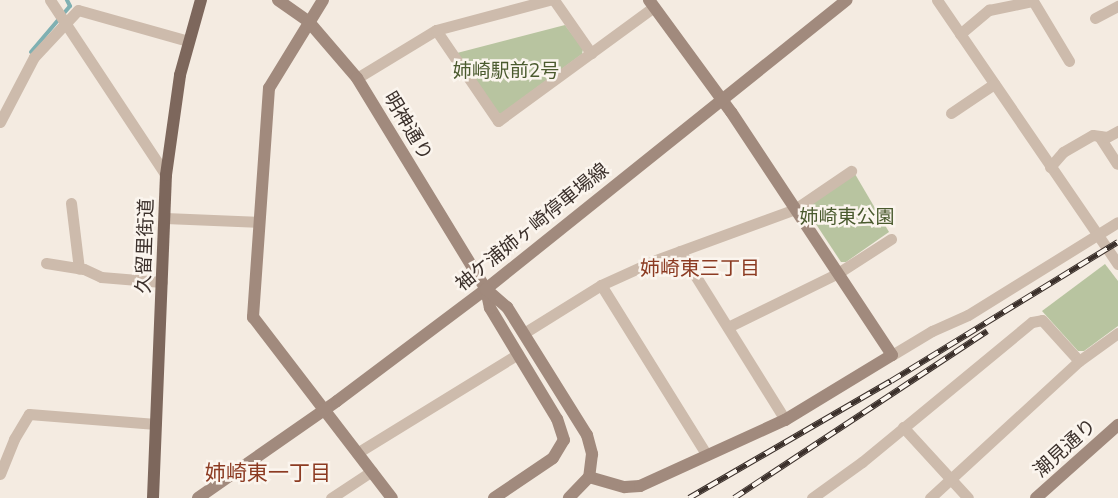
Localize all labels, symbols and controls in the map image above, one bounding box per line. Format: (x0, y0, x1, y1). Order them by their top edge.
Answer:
park label: 姉崎駅前2号 (453, 60, 559, 82)
street label: 明神通り (379, 88, 437, 164)
street label: 袖ケ浦姉ヶ崎停車場線 (451, 158, 613, 296)
street label: 久留里街道 (132, 198, 158, 294)
park label: 姉崎東公園 (800, 206, 894, 228)
district label: 姉崎東三丁目 (640, 255, 760, 279)
street label: 潮見通り (1029, 414, 1101, 482)
district label: 姉崎東一丁目 (205, 459, 331, 485)

